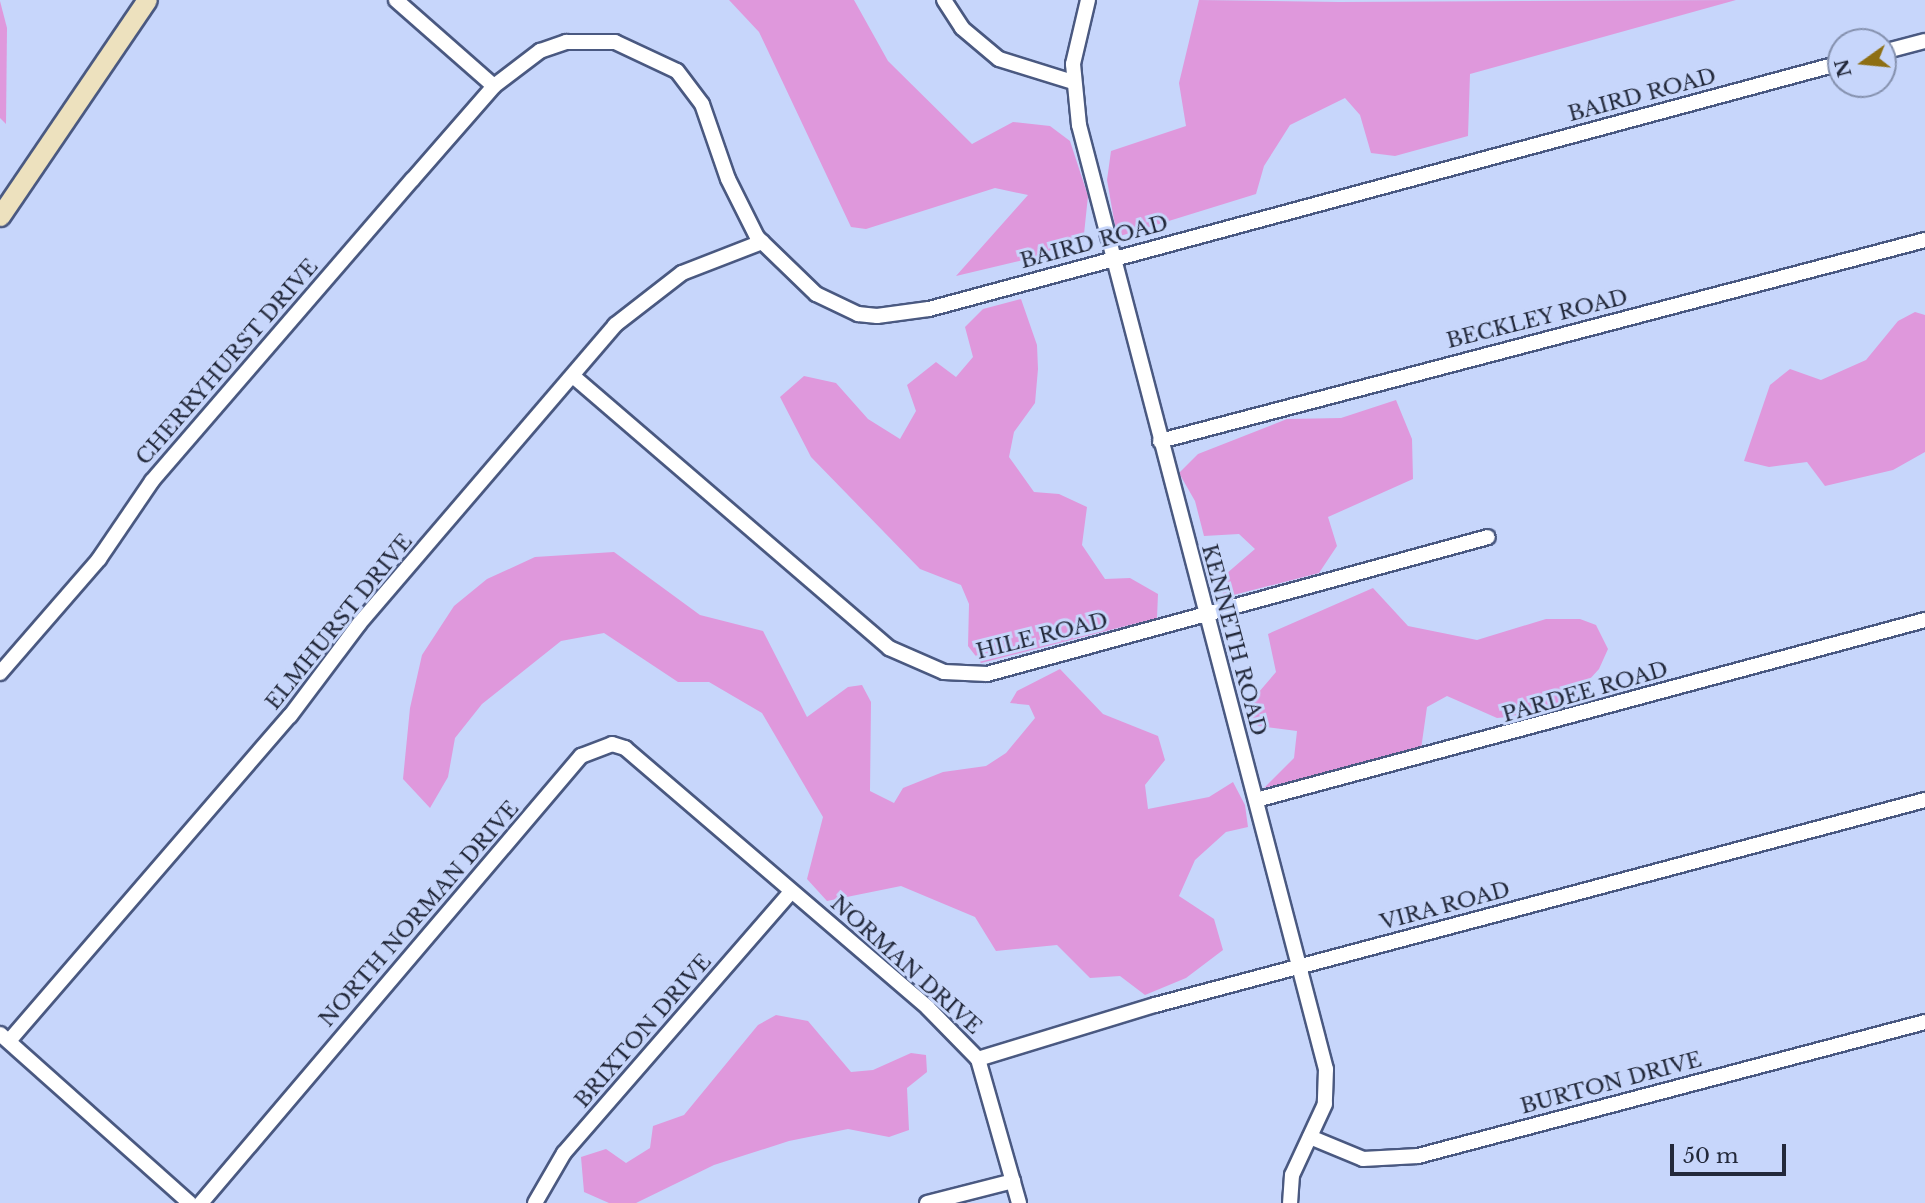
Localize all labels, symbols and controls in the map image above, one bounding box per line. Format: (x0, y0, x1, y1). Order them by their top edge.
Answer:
north arrow (1827, 28, 1897, 98)
text: N (1830, 56, 1857, 80)
street label: BAIRD ROAD (1565, 63, 1719, 127)
street label: BAIRD ROAD (1017, 210, 1171, 274)
street label: CHERRYHURST DRIVE (131, 254, 323, 470)
street label: BECKLEY ROAD (1443, 284, 1631, 354)
street label: ELMHURST DRIVE (260, 529, 418, 715)
street label: KENNETH ROAD (1196, 541, 1272, 739)
street label: HILE ROAD (974, 607, 1110, 665)
street label: PARDEE ROAD (1499, 656, 1671, 728)
street label: NORTH NORMAN DRIVE (314, 796, 524, 1032)
street label: VIRA ROAD (1377, 876, 1513, 936)
street label: NORMAN DRIVE (825, 891, 987, 1039)
street label: BRIXTON DRIVE (570, 949, 716, 1113)
street label: BURTON DRIVE (1518, 1047, 1704, 1119)
scale bar (1673, 1130, 1788, 1174)
text: 50 m (1683, 1143, 1738, 1169)

